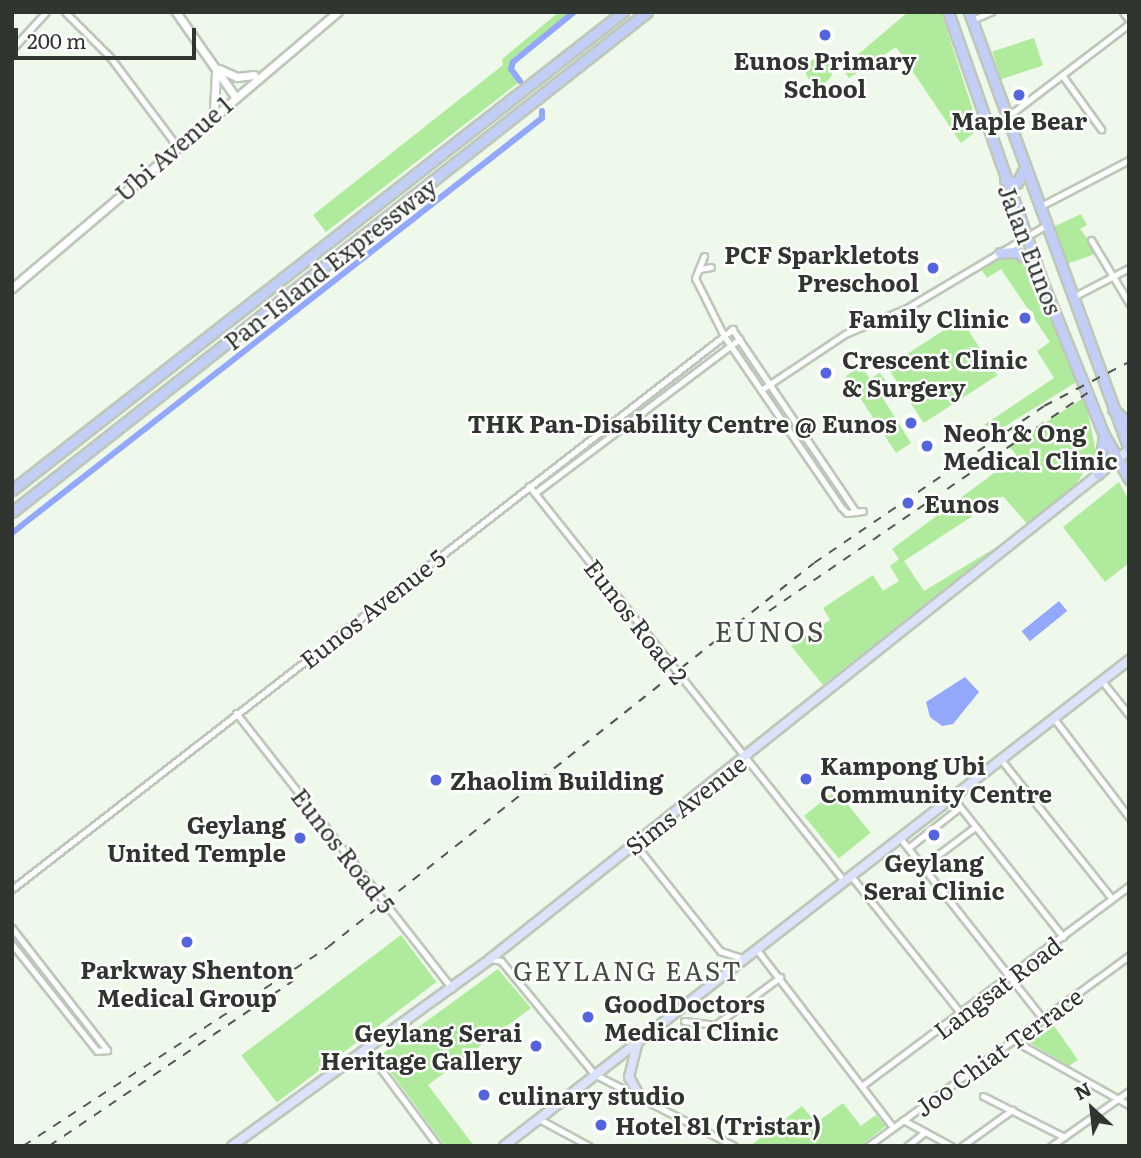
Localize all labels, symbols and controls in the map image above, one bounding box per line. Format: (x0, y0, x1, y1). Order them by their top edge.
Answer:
scale bar (18, 14, 200, 58)
text: 200 m (27, 24, 87, 55)
marker: Eunos Primary School (817, 27, 833, 43)
place label: Eunos Primary School (734, 46, 916, 102)
marker: Maple Bear (1011, 87, 1027, 103)
street label: Ubi Avenue 1 (109, 89, 237, 207)
place label: Maple Bear (951, 106, 1087, 134)
street label: Pan-Island Expressway (218, 171, 442, 355)
street label: Jalan Eunos (993, 180, 1069, 318)
place label: PCF Sparkletots Preschool (724, 240, 919, 296)
marker: PCF Sparkletots Preschool (925, 260, 941, 276)
place label: Family Clinic (848, 304, 1009, 332)
marker: Family Clinic (1015, 308, 1035, 328)
place label: Crescent Clinic & Surgery (842, 345, 1027, 401)
marker: Crescent Clinic & Surgery (816, 363, 836, 383)
place label: THK Pan-Disability Centre @ Eunos (467, 409, 897, 437)
marker: THK Pan-Disability Centre @ Eunos (903, 415, 919, 431)
place label: Neoh & Ong Medical Clinic (943, 418, 1118, 474)
marker: Neoh & Ong Medical Clinic (917, 436, 937, 456)
place label: Eunos (924, 489, 999, 517)
marker: Eunos (898, 493, 918, 513)
street label: Eunos Avenue 5 (294, 542, 450, 674)
street label: Eunos Road 2 (579, 553, 695, 689)
district label: EUNOS (715, 613, 825, 647)
street label: Sims Avenue (619, 748, 751, 860)
place label: Kampong Ubi Community Centre (820, 751, 1052, 807)
place label: Zhaolim Building (450, 766, 663, 794)
marker: Kampong Ubi Community Centre (798, 771, 814, 787)
marker: Zhaolim Building (428, 772, 444, 788)
street label: Eunos Road 5 (286, 782, 402, 918)
place label: Geylang United Temple (107, 810, 286, 866)
marker: Geylang Serai Clinic (924, 825, 944, 845)
marker: Geylang United Temple (292, 830, 308, 846)
place label: Geylang Serai Clinic (863, 848, 1005, 904)
street label: Langsat Road (927, 930, 1067, 1044)
marker: Parkway Shenton Medical Group (177, 932, 197, 952)
district label: GEYLANG EAST (515, 954, 741, 986)
place label: Parkway Shenton Medical Group (80, 955, 294, 1011)
street label: Joo Chiat Terrace (908, 980, 1088, 1122)
place label: GoodDoctors Medical Clinic (604, 989, 779, 1045)
marker: GoodDoctors Medical Clinic (578, 1007, 598, 1027)
place label: Geylang Serai Heritage Gallery (320, 1018, 522, 1074)
marker: Geylang Serai Heritage Gallery (528, 1038, 544, 1054)
north arrow (1057, 1074, 1127, 1144)
text: N (1069, 1074, 1096, 1106)
place label: culinary studio (498, 1081, 685, 1109)
marker: culinary studio (476, 1087, 492, 1103)
place label: Hotel 81 (Tristar) (615, 1111, 821, 1139)
marker: Hotel 81 (Tristar) (593, 1117, 609, 1133)

